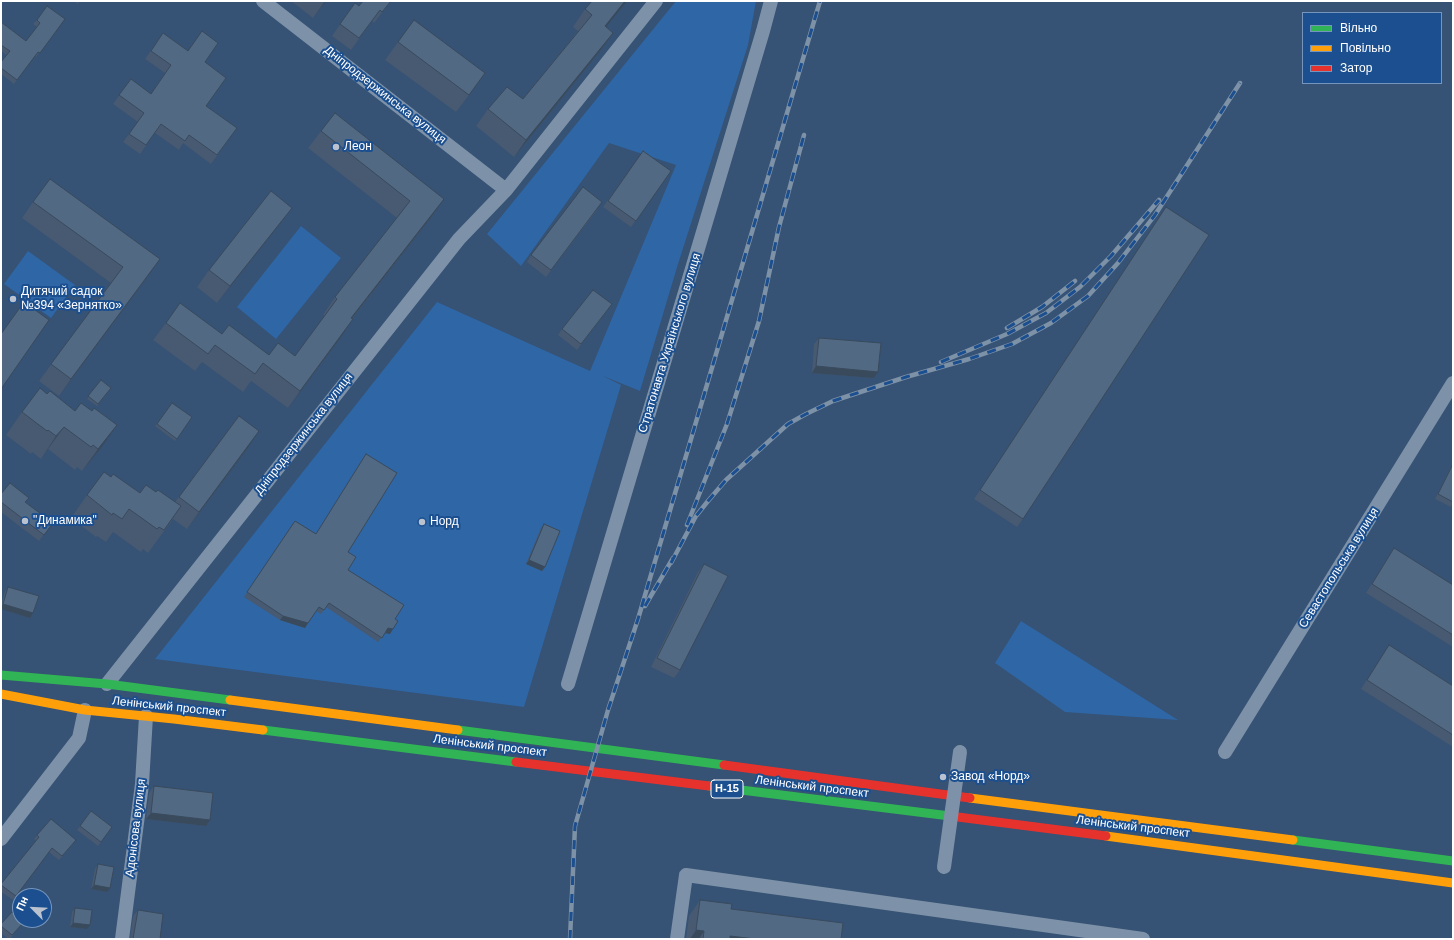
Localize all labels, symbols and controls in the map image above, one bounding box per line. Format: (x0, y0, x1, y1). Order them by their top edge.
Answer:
legend (1302, 12, 1442, 84)
text: Вільно (1340, 21, 1377, 35)
text: Повільно (1340, 41, 1391, 55)
street label: Дніпродзержинська вулиця (321, 43, 449, 147)
text: Затор (1340, 61, 1372, 75)
place label: Леон (344, 140, 372, 154)
marker: Леон (331, 142, 341, 152)
street label: Стратонавта Українського вулиця (636, 251, 704, 435)
place label: Дитячий садок №394 «Зернятко» (21, 285, 122, 313)
marker: Дитячий садок №394 «Зернятко» (8, 294, 18, 304)
street label: Дніпродзержинська вулиця (252, 370, 356, 498)
street label: Севастопольська вулиця (1296, 505, 1382, 631)
place label: "Динамика" (33, 514, 97, 528)
place label: Норд (430, 515, 459, 529)
marker: "Динамика" (20, 516, 30, 526)
marker: Норд (417, 517, 427, 527)
street label: Ленінський проспект (111, 694, 227, 720)
street label: Ленінський проспект (432, 732, 548, 760)
place label: Завод «Норд» (951, 770, 1030, 784)
marker: Завод «Норд» (938, 772, 948, 782)
street label: Ленінський проспект (754, 773, 870, 801)
street label: Адонісова вулиця (123, 778, 149, 878)
road number: Н-15 (711, 780, 743, 798)
street label: Ленінський проспект (1075, 813, 1191, 841)
north arrow (12, 888, 52, 928)
text: Пн (14, 894, 30, 913)

